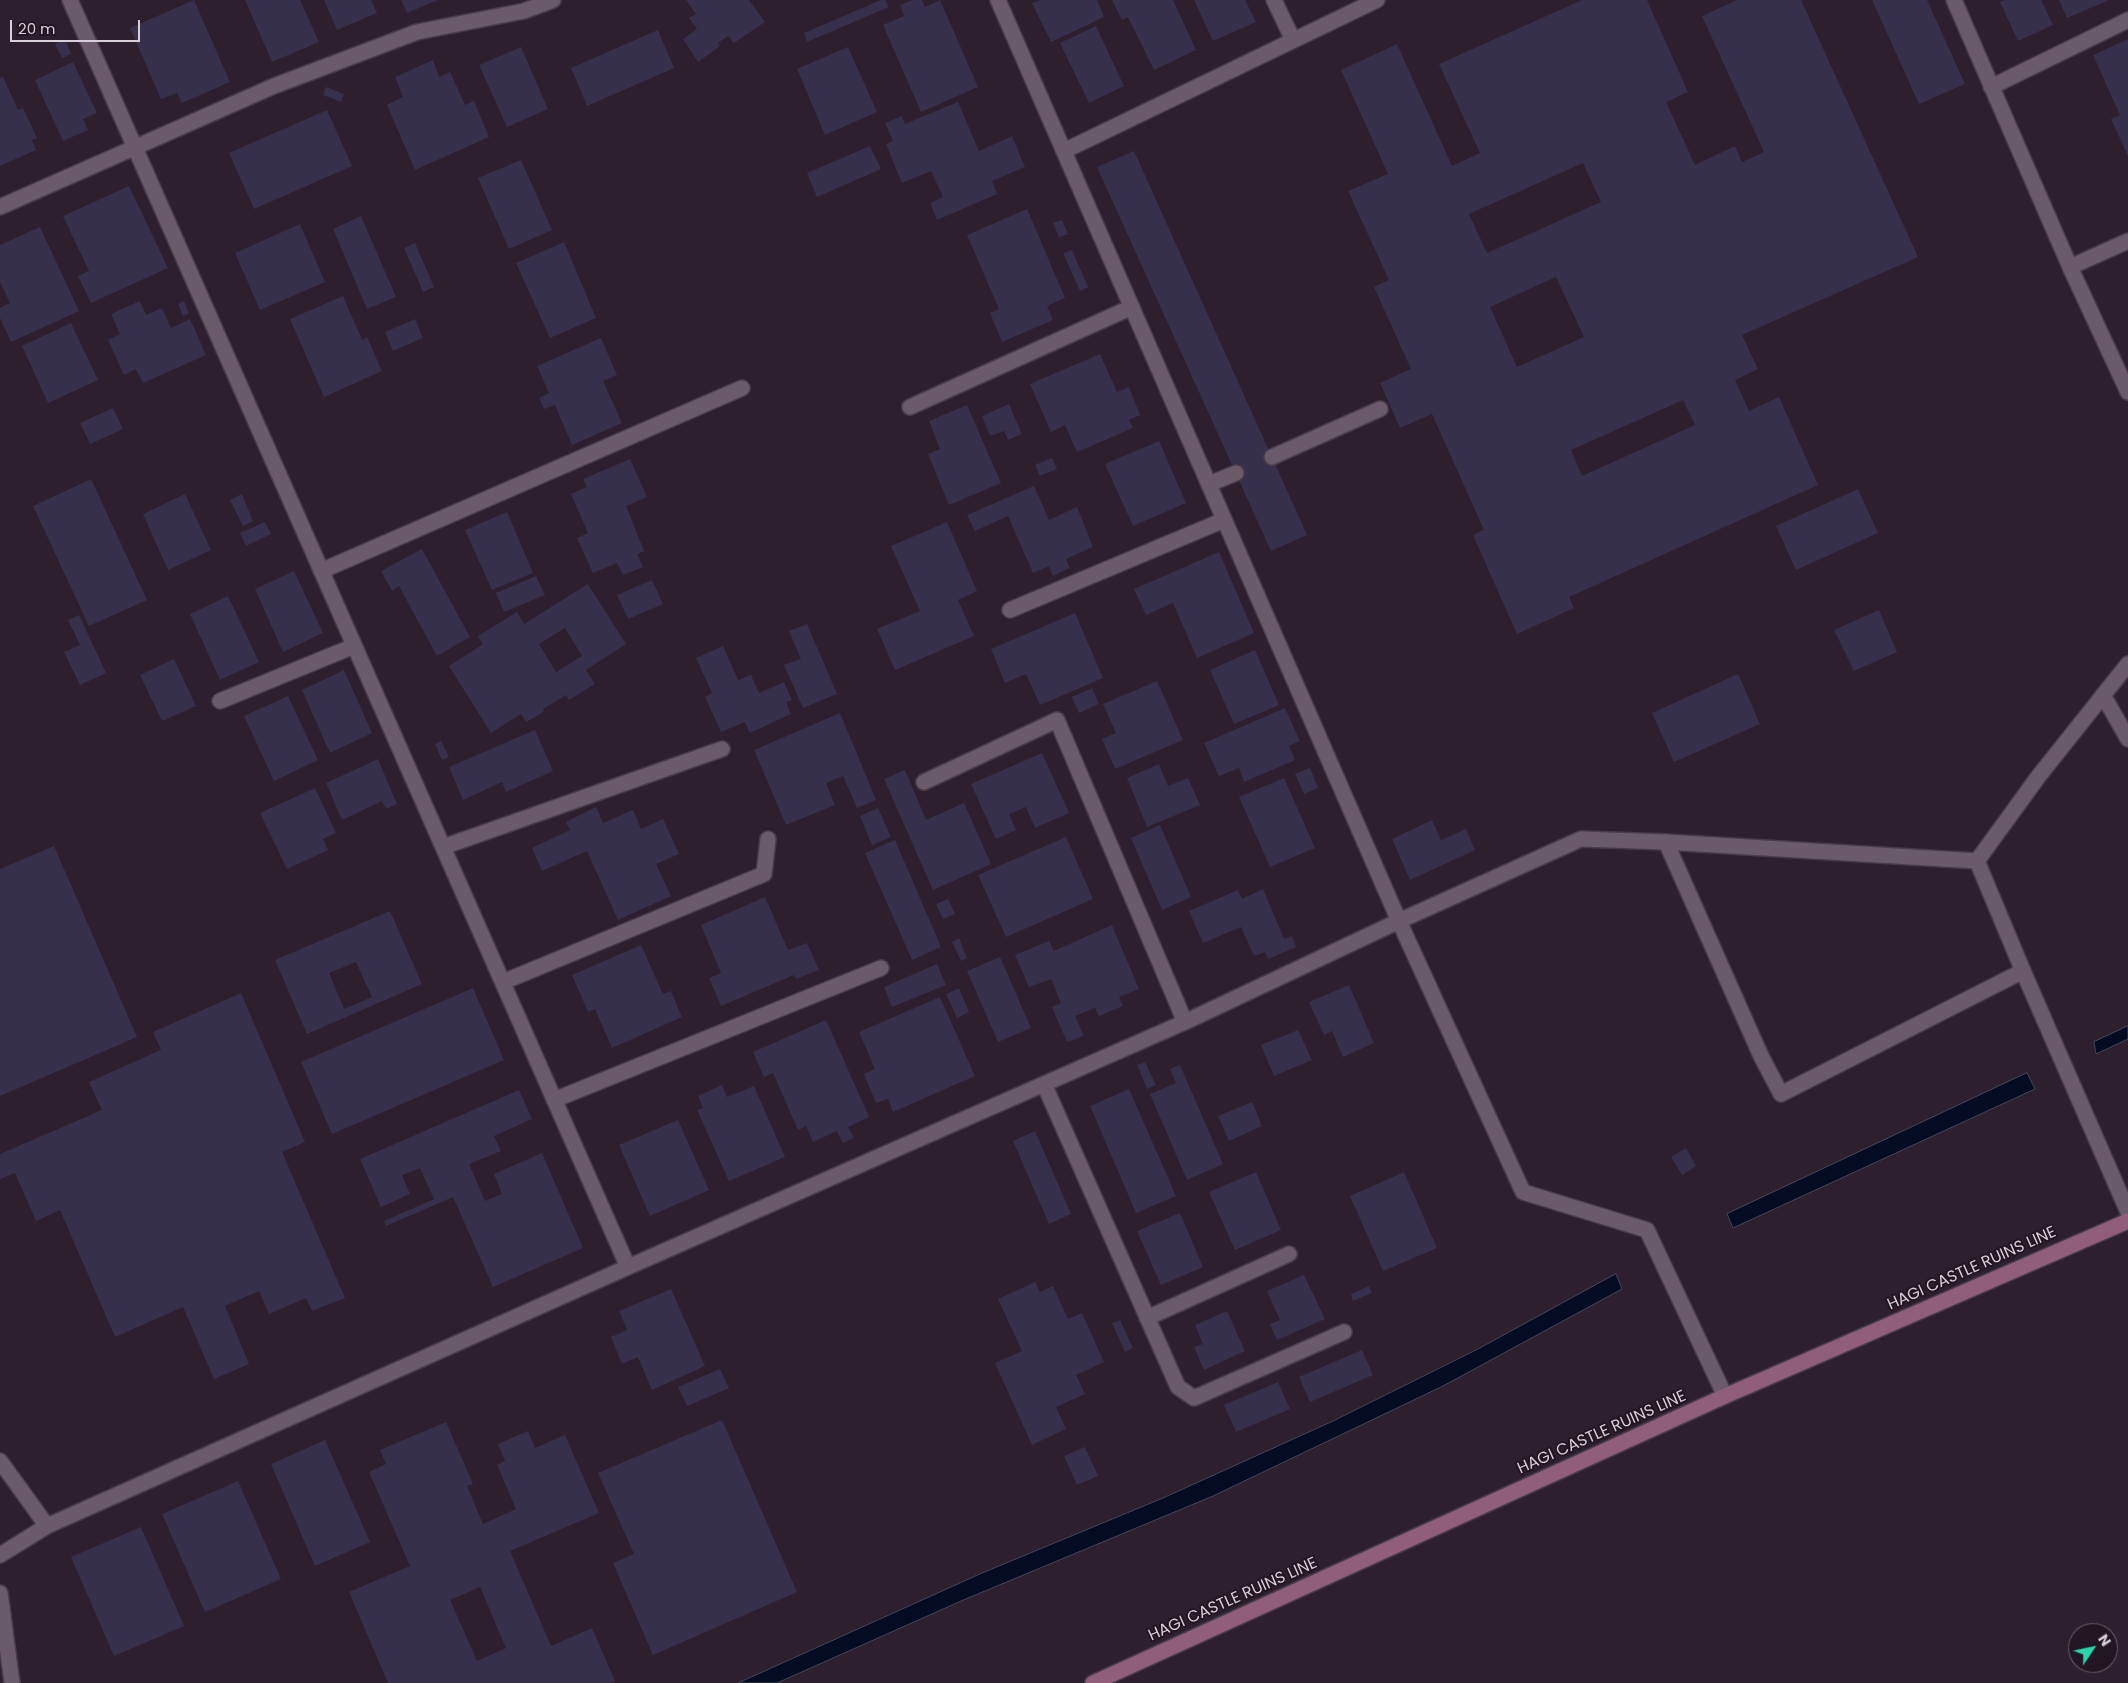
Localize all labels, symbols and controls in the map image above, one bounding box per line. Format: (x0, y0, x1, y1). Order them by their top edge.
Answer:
scale bar (12, 10, 142, 42)
text: 20 m (18, 18, 56, 39)
street label: HAGI CASTLE RUINS LINE (1885, 1223, 2059, 1315)
street label: HAGI CASTLE RUINS LINE (1515, 1387, 1689, 1479)
street label: HAGI CASTLE RUINS LINE (1146, 1554, 1320, 1646)
north arrow (2068, 1623, 2118, 1673)
text: N (2093, 1630, 2116, 1650)

